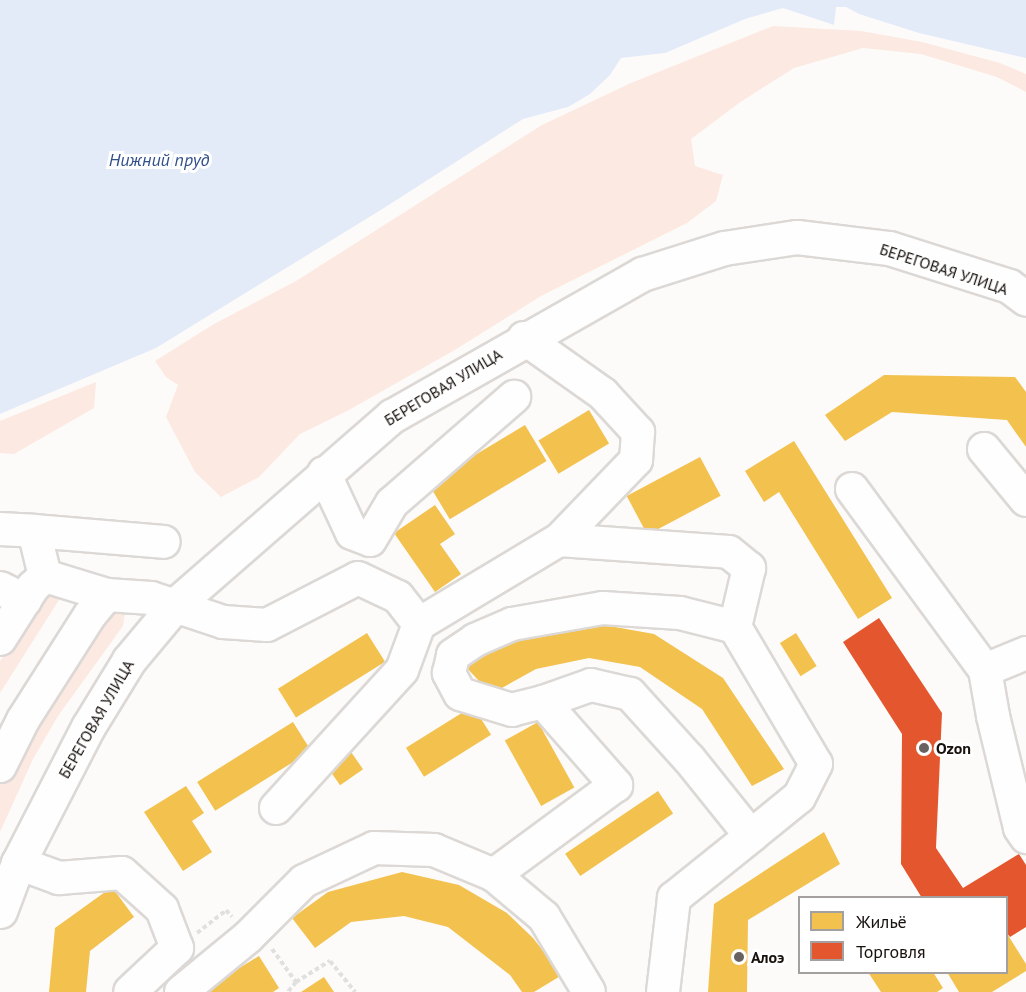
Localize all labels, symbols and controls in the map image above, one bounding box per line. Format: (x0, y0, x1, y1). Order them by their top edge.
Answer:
water label: Нижний пруд (109, 149, 209, 171)
street label: БЕРЕГОВАЯ УЛИЦА (877, 239, 1011, 299)
street label: БЕРЕГОВАЯ УЛИЦА (381, 344, 505, 430)
street label: БЕРЕГОВАЯ УЛИЦА (54, 656, 138, 782)
place label: Ozon (936, 738, 971, 758)
marker: Ozon (917, 741, 931, 755)
legend (798, 896, 1008, 974)
text: Жильё (856, 910, 907, 933)
text: Торговля (856, 940, 926, 963)
place label: Алоэ (751, 947, 784, 967)
marker: Алоэ (732, 950, 746, 964)

